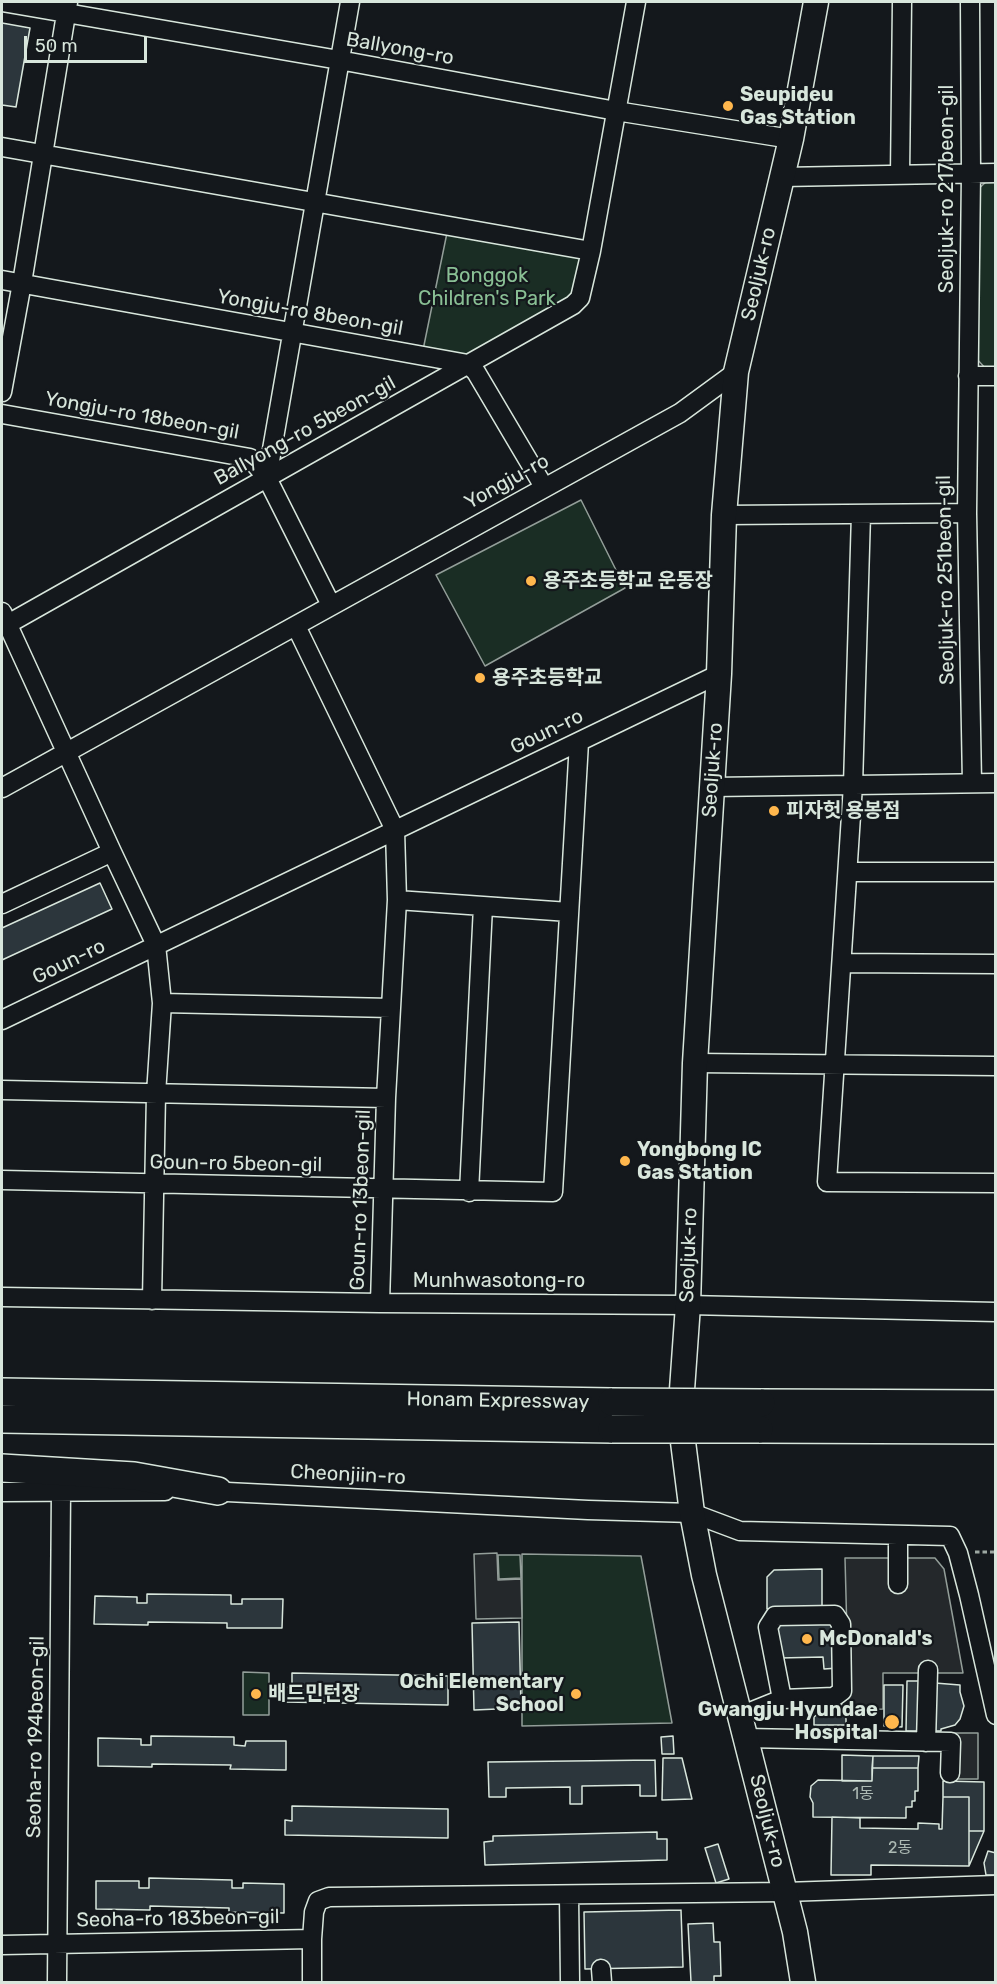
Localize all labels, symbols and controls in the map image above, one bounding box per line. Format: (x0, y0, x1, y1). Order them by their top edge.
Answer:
scale bar (27, 24, 150, 62)
street label: Ballyong-ro (344, 28, 456, 70)
text: 50 m (35, 35, 78, 57)
place label: Seupideu Gas Station (740, 83, 856, 130)
street label: Seoljuk-ro 217beon-gil (935, 85, 959, 293)
marker: Seupideu Gas Station (721, 99, 735, 113)
street label: Seoljuk-ro (737, 225, 781, 323)
park label: Bonggok Children's Park (418, 264, 556, 311)
street label: Yongju-ro 8beon-gil (215, 285, 405, 341)
street label: Ballyong-ro 5beon-gil (210, 371, 400, 491)
street label: Yongju-ro 18beon-gil (43, 387, 241, 445)
street label: Yongju-ro (461, 449, 553, 515)
street label: Seoljuk-ro 251beon-gil (932, 475, 960, 685)
place label: 용주초등학교 운동장 (543, 569, 713, 593)
marker: 용주초등학교 운동장 (524, 574, 538, 588)
place label: 용주초등학교 (492, 666, 602, 690)
marker: 용주초등학교 (473, 671, 487, 685)
street label: Goun-ro (507, 704, 587, 760)
street label: Seoljuk-ro (698, 722, 728, 818)
place label: 피자헛 용봉점 (786, 799, 901, 823)
marker: 피자헛 용봉점 (767, 804, 781, 818)
street label: Goun-ro (29, 934, 109, 990)
street label: Goun-ro 13beon-gil (346, 1109, 376, 1291)
place label: Yongbong IC Gas Station (637, 1138, 762, 1185)
street label: Goun-ro 5beon-gil (149, 1150, 323, 1178)
marker: Yongbong IC Gas Station (618, 1154, 632, 1168)
street label: Seoljuk-ro (675, 1207, 703, 1303)
street label: Munhwasotong-ro (413, 1269, 585, 1293)
street label: Honam Expressway (406, 1387, 590, 1415)
street label: Cheonjiin-ro (290, 1460, 406, 1490)
place label: McDonald's (819, 1627, 932, 1651)
marker: McDonald's (800, 1632, 814, 1646)
street label: Seoha-ro 194beon-gil (22, 1636, 50, 1838)
place label: Ochi Elementary School (399, 1670, 564, 1717)
place label: 배드민턴장 (268, 1682, 360, 1706)
marker: 배드민턴장 (249, 1687, 263, 1701)
marker: Ochi Elementary School (569, 1687, 583, 1701)
place label: Gwangju Hyundae Hospital (698, 1698, 878, 1745)
marker: Gwangju Hyundae Hospital (883, 1713, 901, 1731)
street label: Seoljuk-ro (744, 1772, 790, 1870)
house number: 1동 (852, 1784, 874, 1804)
house number: 2동 (888, 1838, 912, 1858)
street label: Seoha-ro 183beon-gil (76, 1905, 280, 1933)

